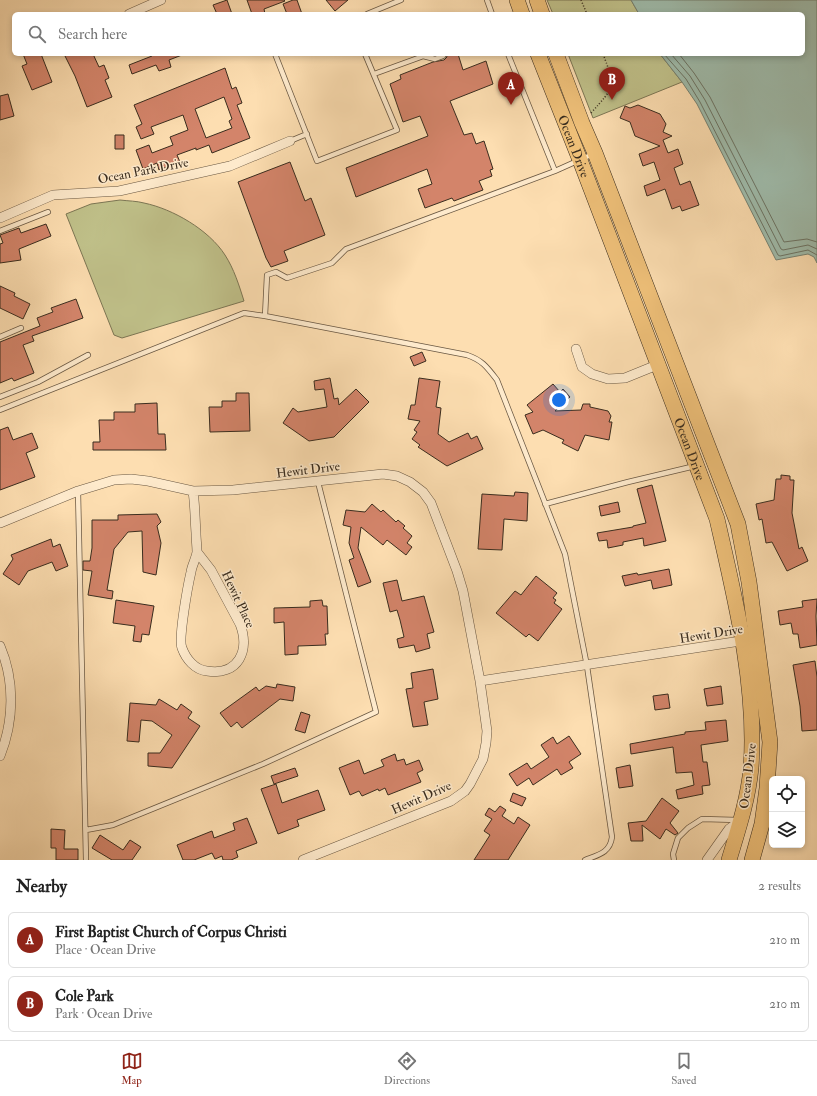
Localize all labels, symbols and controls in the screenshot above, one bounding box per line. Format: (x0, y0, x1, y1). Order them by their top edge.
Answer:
search box (12, 12, 805, 56)
icon: search (26, 23, 48, 45)
text: Search here (58, 25, 127, 44)
pin: B (599, 67, 625, 100)
pin: A (498, 72, 524, 105)
street label: Ocean Drive (554, 113, 593, 180)
street label: Ocean Park Drive (96, 154, 191, 188)
your location (549, 390, 569, 410)
street label: Ocean Drive (670, 415, 709, 483)
street label: Hewit Drive (275, 458, 341, 482)
street label: Hewit Place (218, 568, 259, 631)
street label: Hewit Drive (678, 621, 745, 647)
street label: Ocean Drive (736, 742, 760, 810)
map controls (769, 776, 805, 848)
button: locate (769, 776, 805, 812)
street label: Hewit Drive (389, 777, 454, 818)
button: layers (769, 812, 805, 848)
text: Nearby (16, 876, 67, 897)
text: 2 results (758, 878, 801, 894)
text: First Baptist Church of Corpus Christi (55, 923, 287, 942)
text: A (26, 932, 34, 948)
text: 210 m (769, 932, 800, 948)
text: Place · Ocean Drive (55, 942, 156, 958)
text: Cole Park (55, 987, 114, 1006)
text: B (26, 996, 34, 1012)
text: 210 m (769, 996, 800, 1012)
text: Park · Ocean Drive (55, 1006, 153, 1022)
tab: Map (121, 1050, 143, 1087)
tab: Directions (384, 1050, 430, 1087)
tab: Saved (671, 1050, 696, 1087)

